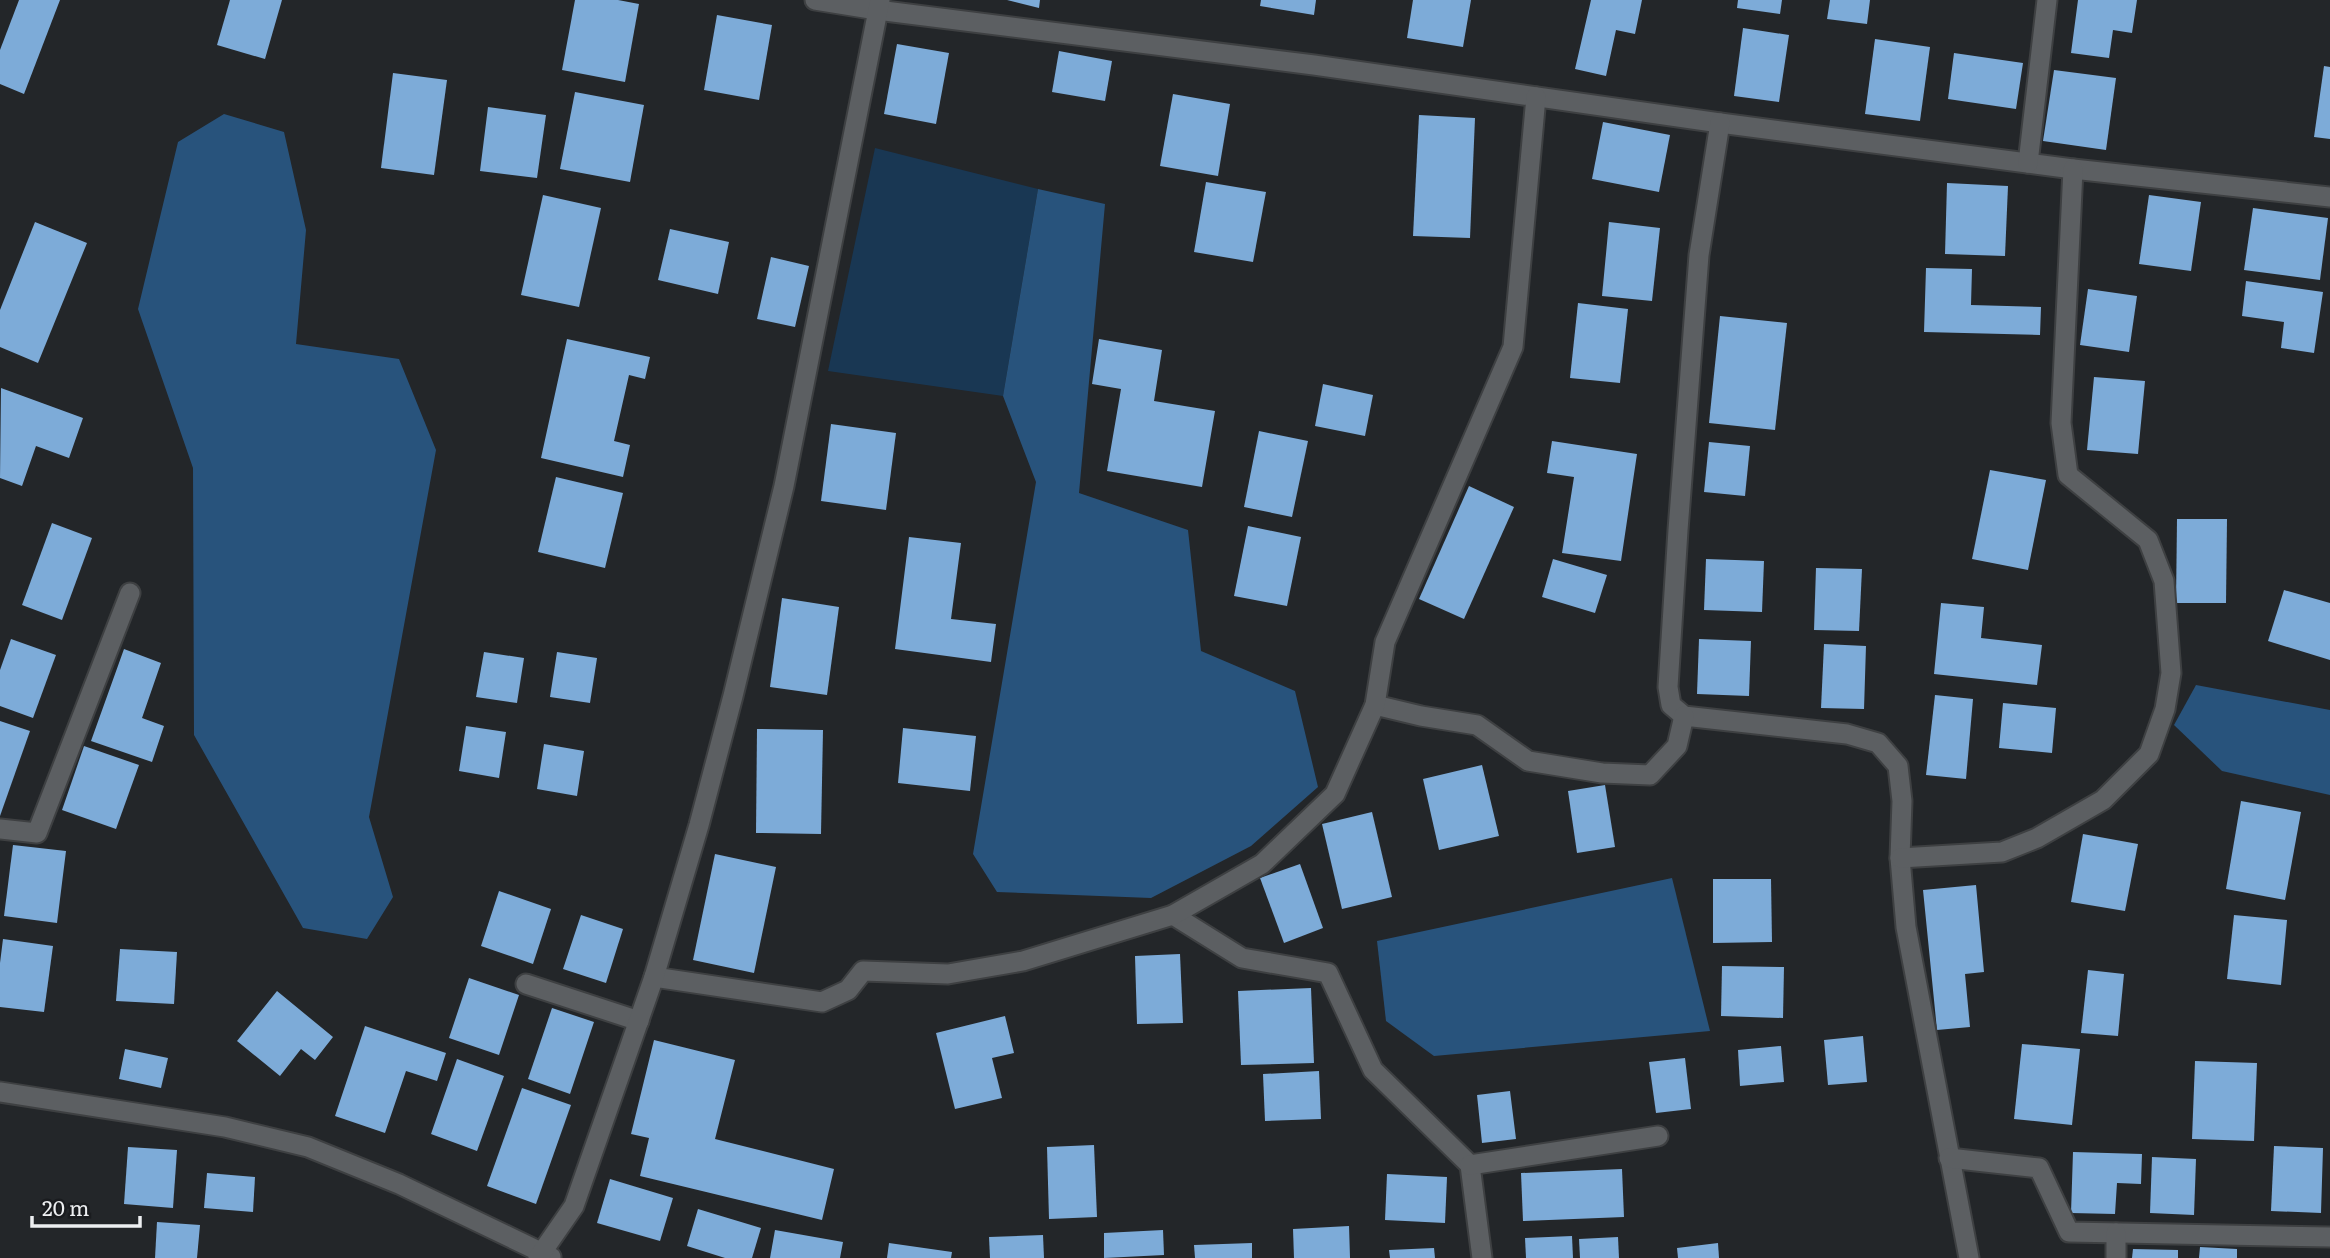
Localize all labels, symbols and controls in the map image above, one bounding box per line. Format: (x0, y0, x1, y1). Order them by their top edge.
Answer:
scale bar (32, 1184, 140, 1228)
text: 20 m (42, 1191, 89, 1222)

